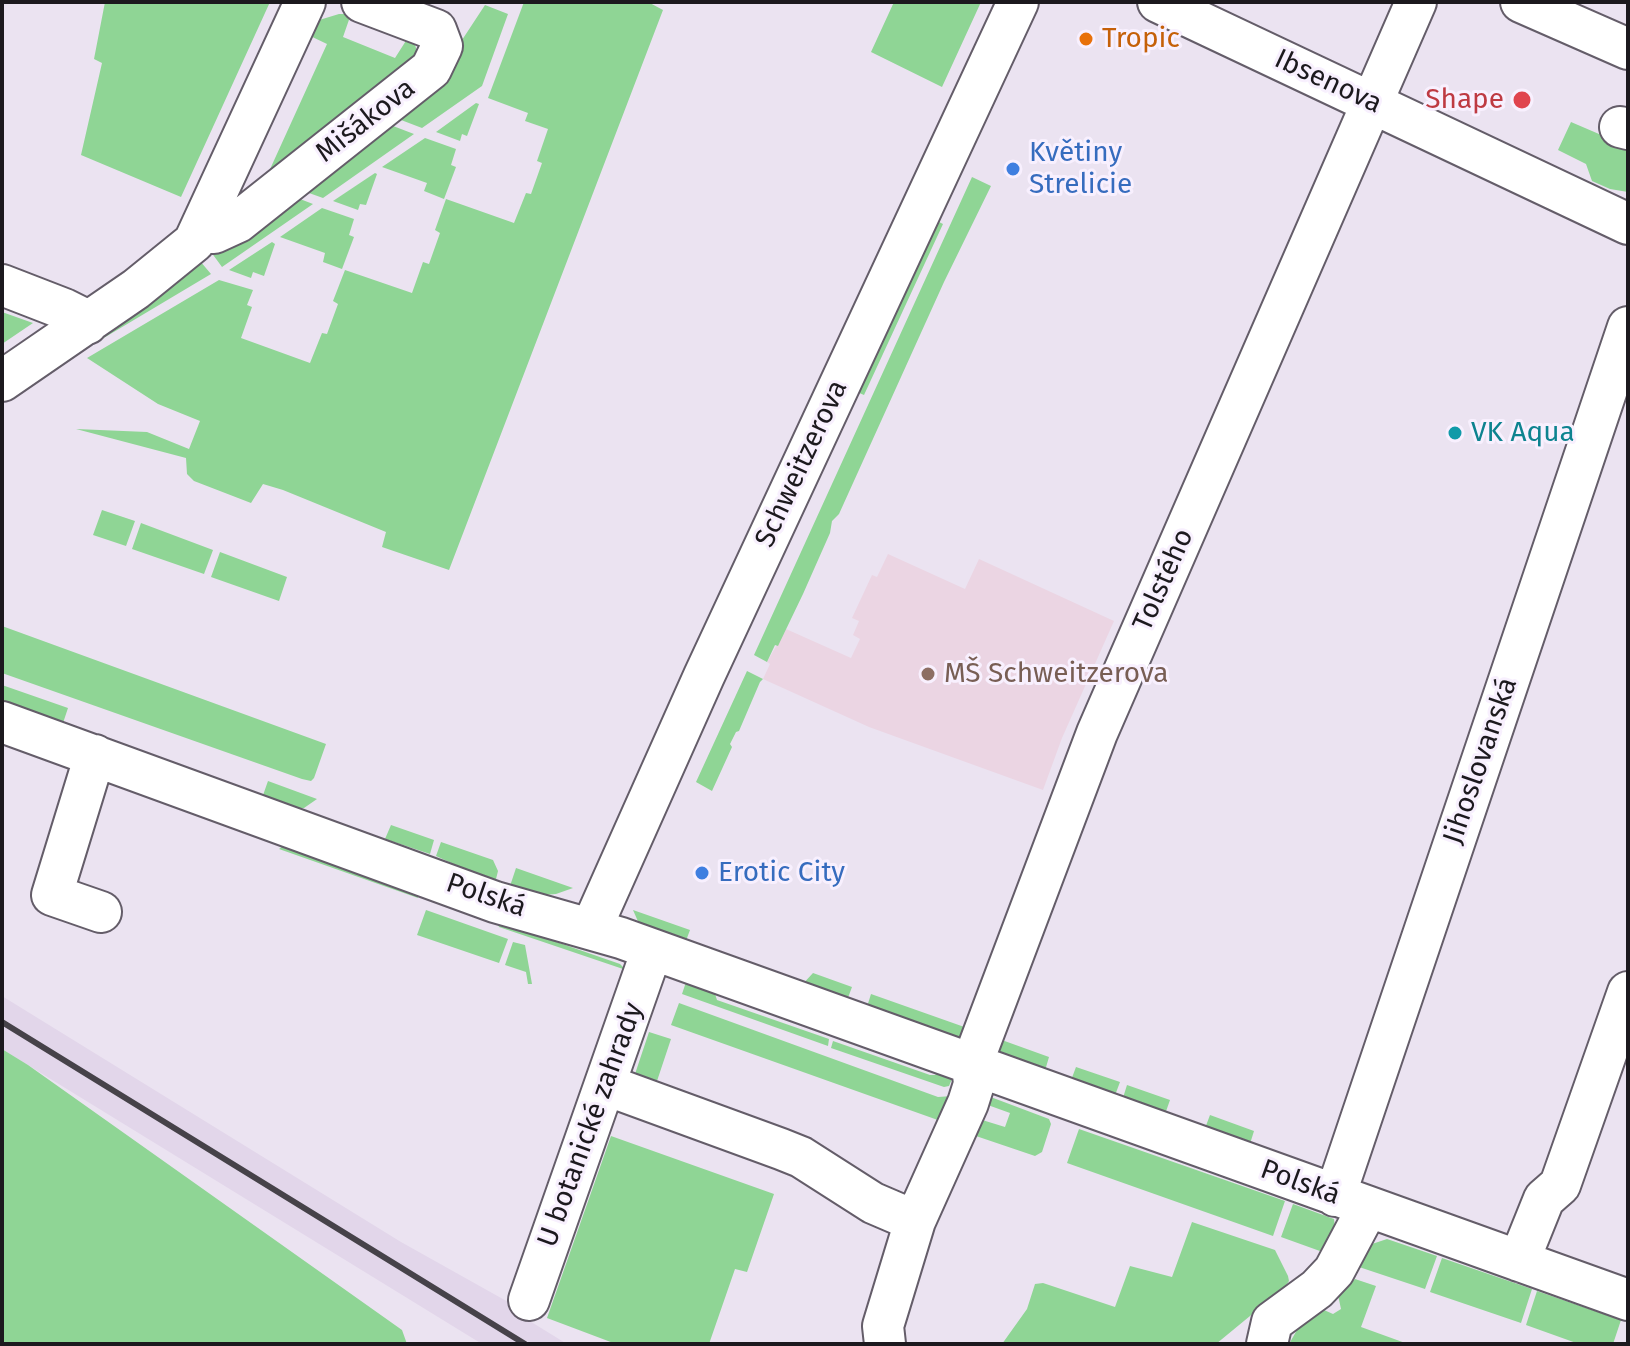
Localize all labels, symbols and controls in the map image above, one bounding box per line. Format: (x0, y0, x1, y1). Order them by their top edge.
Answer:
place label: Tropic (1102, 22, 1180, 56)
marker: Tropic (1077, 30, 1095, 48)
street label: Ibsenova (1269, 43, 1387, 121)
street label: Mišákova (310, 72, 422, 170)
place label: Shape (1425, 83, 1504, 117)
marker: Shape (1511, 89, 1533, 111)
place label: Květiny Strelicie (1029, 136, 1132, 202)
marker: Květiny Strelicie (1004, 160, 1022, 178)
street label: Schweitzerova (749, 375, 855, 553)
place label: VK Aqua (1471, 416, 1575, 450)
marker: VK Aqua (1446, 424, 1464, 442)
street label: Tolstého (1127, 524, 1201, 636)
place label: MŠ Schweitzerova (944, 657, 1169, 691)
marker: MŠ Schweitzerova (919, 665, 937, 683)
street label: Jihoslovanská (1437, 673, 1525, 849)
place label: Erotic City (718, 856, 845, 890)
marker: Erotic City (693, 864, 711, 882)
street label: Polská (442, 867, 530, 925)
street label: U botanické zahrady (531, 998, 651, 1252)
street label: Polská (1256, 1153, 1344, 1213)

